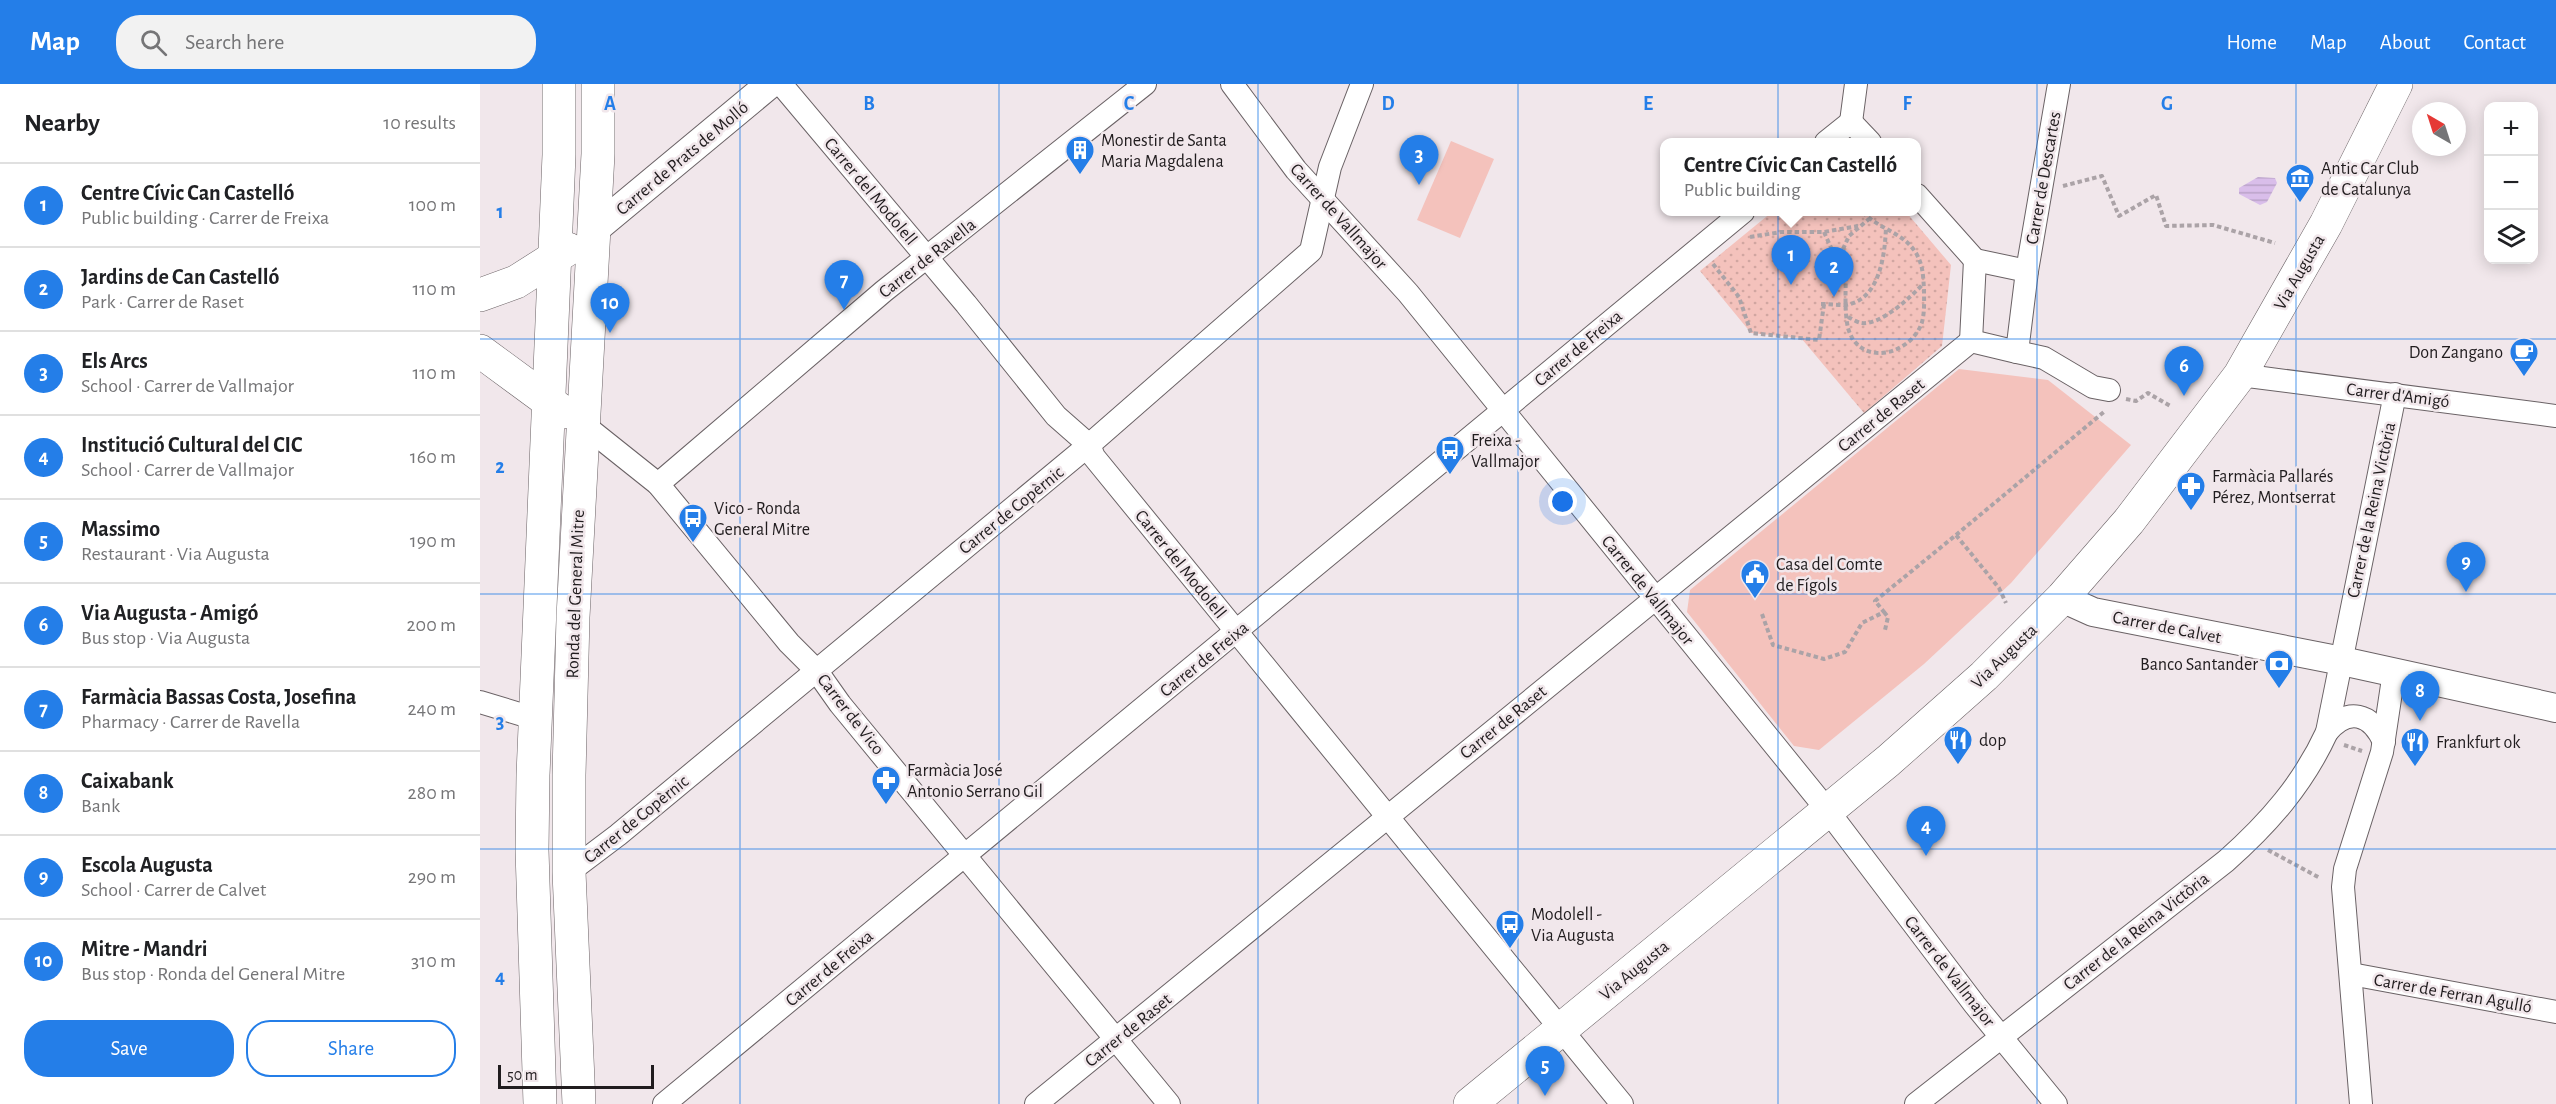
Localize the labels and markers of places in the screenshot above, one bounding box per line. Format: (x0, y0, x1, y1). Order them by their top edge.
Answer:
place label: Monestir de Santa Maria Magdalena (1101, 132, 1227, 171)
building icon: Monestir de Santa Maria Magdalena (1064, 134, 1096, 176)
pin: 3 (1400, 135, 1438, 185)
place label: Antic Car Club de Catalunya (2321, 160, 2419, 199)
museum icon: Antic Car Club de Catalunya (2284, 162, 2316, 204)
pin: 1 (1772, 236, 1810, 285)
pin: 2 (1814, 248, 1854, 297)
pin: 7 (824, 260, 864, 310)
pin: 10 (590, 284, 630, 333)
cafe icon: Don Zangano (2508, 336, 2540, 378)
place label: Don Zangano (2409, 344, 2503, 362)
pin: 6 (2164, 346, 2204, 396)
place label: Freixa - Vallmajor (1471, 432, 1540, 471)
bus stop icon: Freixa - Vallmajor (1434, 434, 1466, 476)
place label: Farmàcia Pallarés Pérez, Montserrat (2212, 468, 2336, 507)
pharmacy icon: Farmàcia Pallarés Pérez, Montserrat (2175, 470, 2207, 512)
place label: Vico - Ronda General Mitre (714, 500, 810, 539)
bus stop icon: Vico - Ronda General Mitre (677, 502, 709, 544)
pin: 9 (2446, 542, 2486, 592)
place label: Casa del Comte de Fígols (1776, 556, 1883, 595)
public building icon: Casa del Comte de Fígols (1739, 558, 1771, 600)
bank icon: Banco Santander (2263, 648, 2295, 690)
place label: Banco Santander (2140, 656, 2258, 674)
pin: 8 (2400, 672, 2440, 721)
restaurant icon: dop (1942, 724, 1974, 766)
restaurant icon: Frankfurt ok (2399, 726, 2431, 768)
place label: dop (1979, 732, 2006, 750)
place label: Frankfurt ok (2436, 734, 2521, 752)
place label: Farmàcia José Antonio Serrano Gil (907, 762, 1043, 801)
pharmacy icon: Farmàcia José Antonio Serrano Gil (870, 764, 902, 806)
pin: 4 (1906, 806, 1946, 856)
place label: Modolell - Via Augusta (1531, 906, 1615, 945)
bus stop icon: Modolell - Via Augusta (1494, 908, 1526, 950)
pin: 5 (1526, 1046, 1564, 1096)

